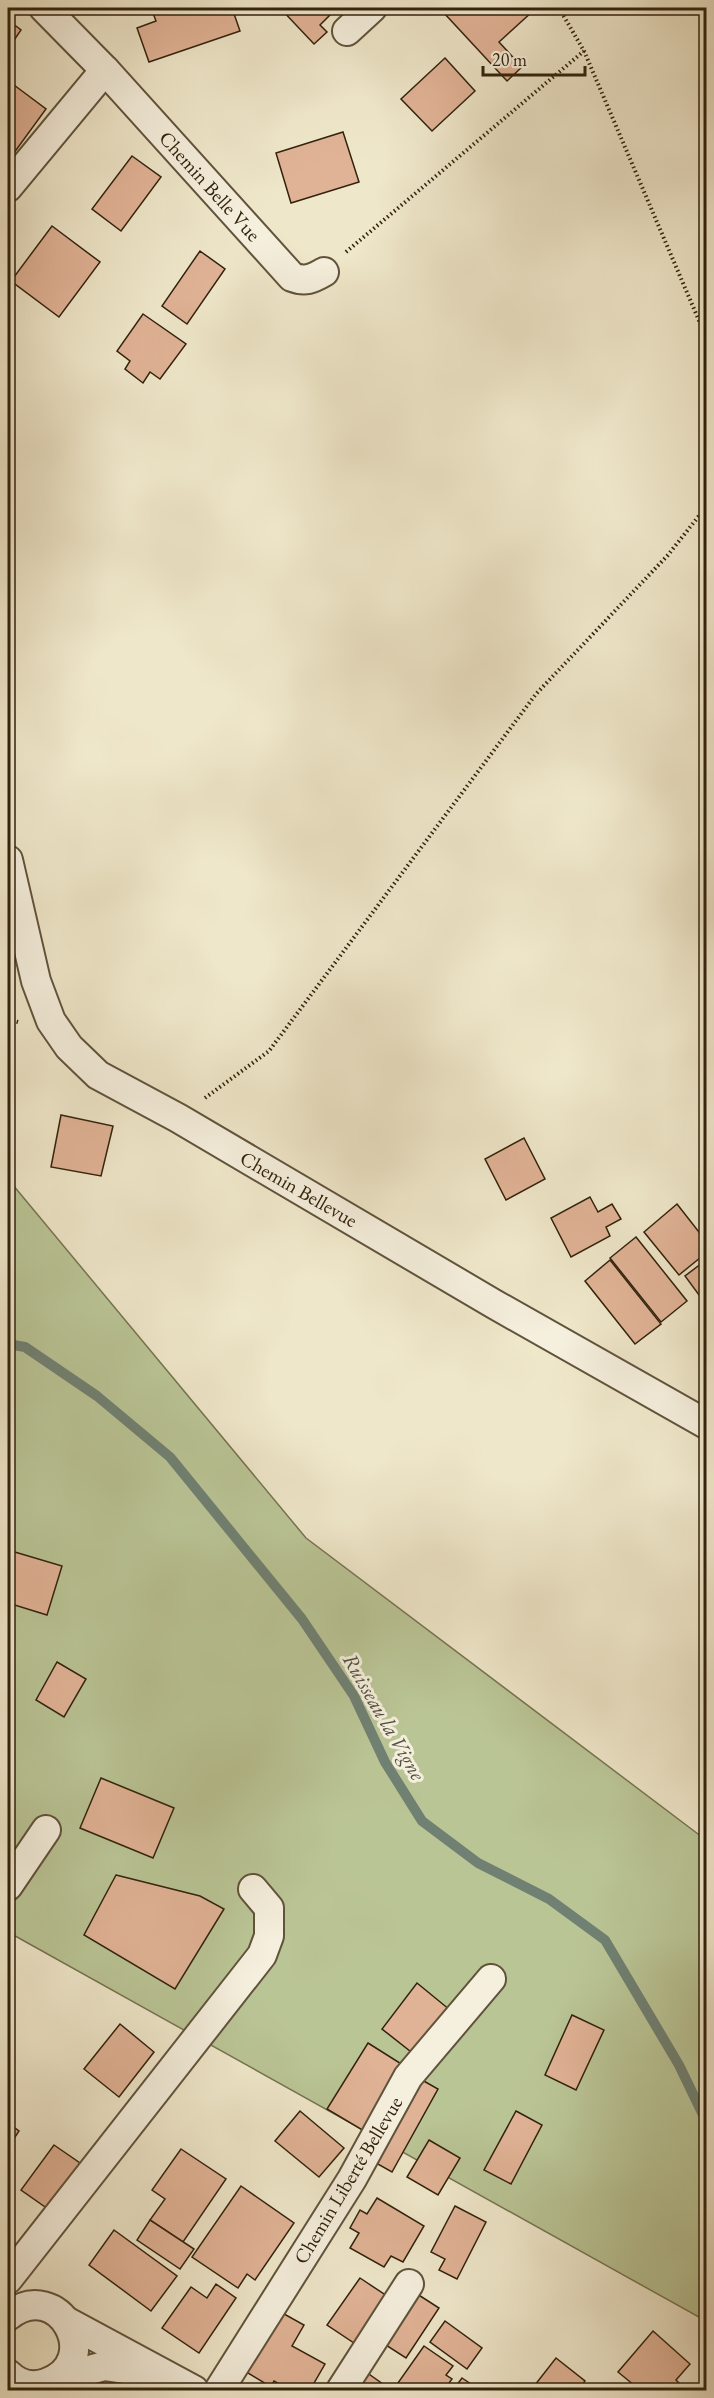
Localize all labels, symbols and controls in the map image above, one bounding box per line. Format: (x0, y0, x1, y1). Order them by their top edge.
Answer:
scale bar (483, 39, 585, 77)
text: 20 m (492, 48, 527, 71)
street label: Chemin Belle Vue (153, 125, 267, 247)
street label: Chemin Bellevue (236, 1145, 363, 1233)
water label: Ruisseau la Vigne (337, 1648, 432, 1786)
street label: Chemin Liberté Bellevue (288, 2091, 408, 2268)

